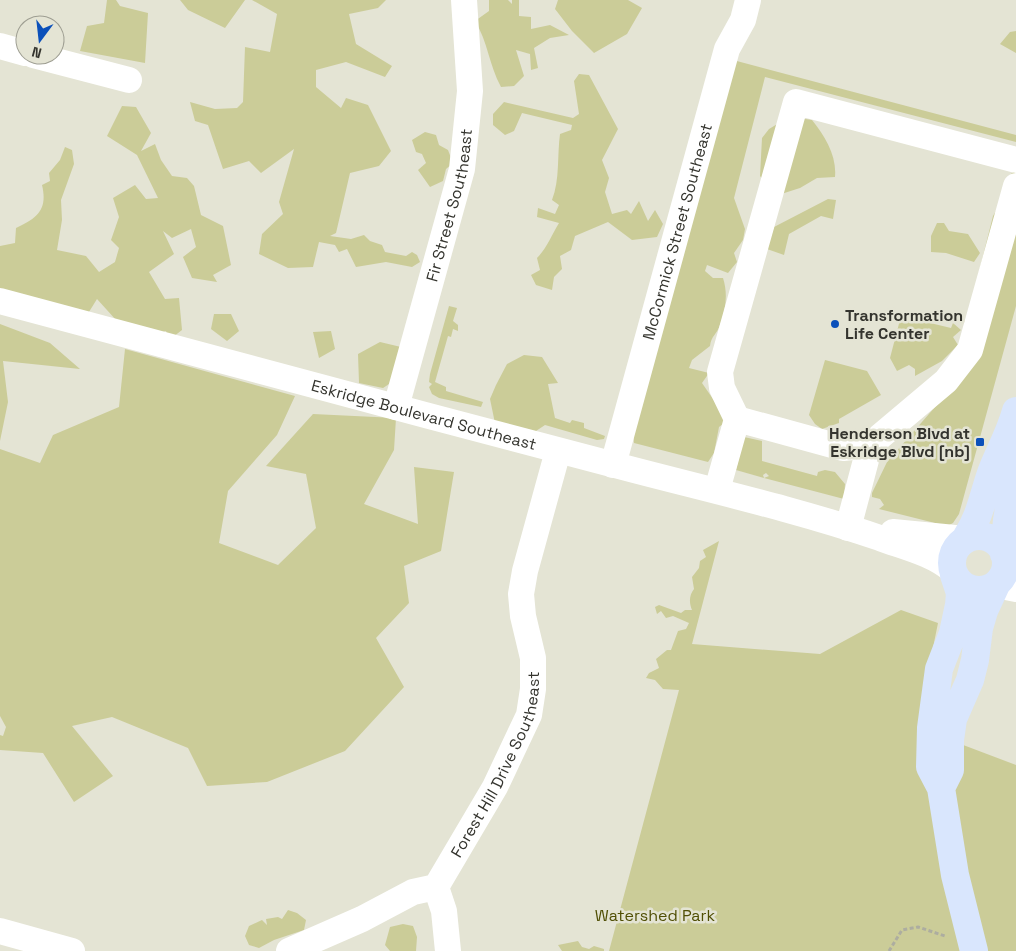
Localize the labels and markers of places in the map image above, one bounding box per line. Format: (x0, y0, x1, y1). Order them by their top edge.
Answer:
place label: Transformation Life Center (845, 305, 963, 344)
marker: Transformation Life Center (829, 318, 841, 330)
place label: Henderson Blvd at Eskridge Blvd [nb] (829, 423, 970, 462)
marker: Henderson Blvd at Eskridge Blvd [nb] (974, 436, 986, 448)

